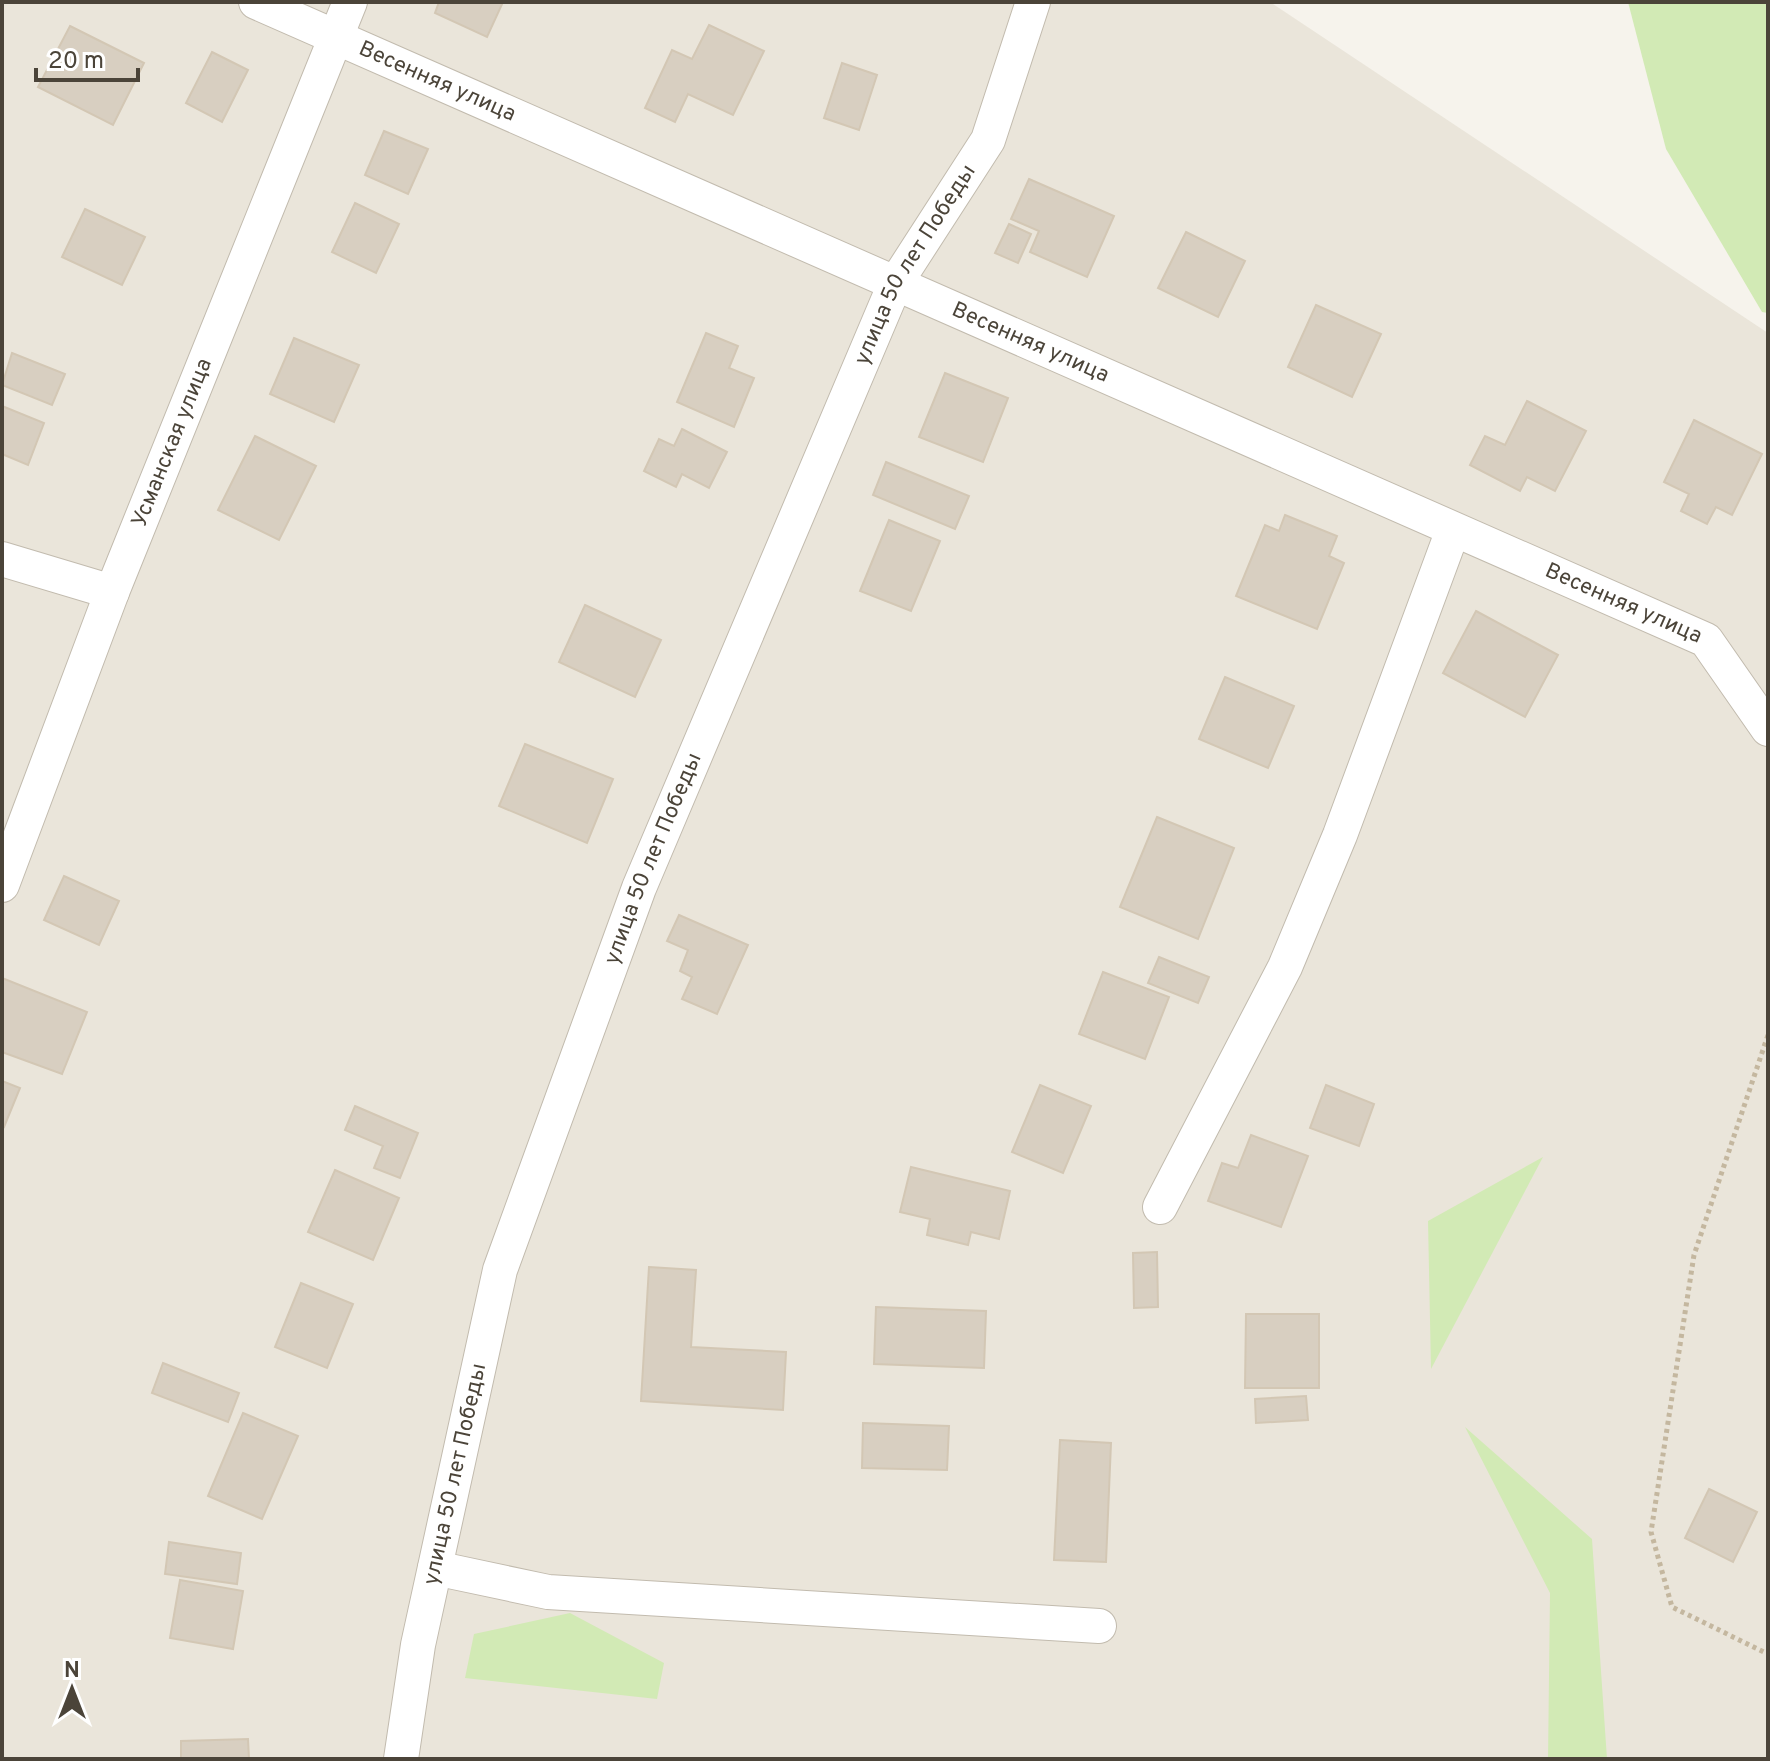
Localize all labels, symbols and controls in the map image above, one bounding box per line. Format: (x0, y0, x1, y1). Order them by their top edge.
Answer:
scale bar (36, 32, 138, 82)
street label: Весенняя улица (354, 35, 520, 128)
text: 20 m (48, 47, 104, 77)
street label: улица 50 лет Победы (849, 160, 982, 369)
street label: Весенняя улица (948, 296, 1113, 389)
street label: Усманская улица (126, 354, 218, 531)
street label: Весенняя улица (1541, 557, 1706, 650)
street label: улица 50 лет Победы (599, 749, 708, 968)
street label: улица 50 лет Победы (418, 1361, 493, 1588)
north arrow (32, 1649, 112, 1729)
text: N (64, 1658, 80, 1685)

